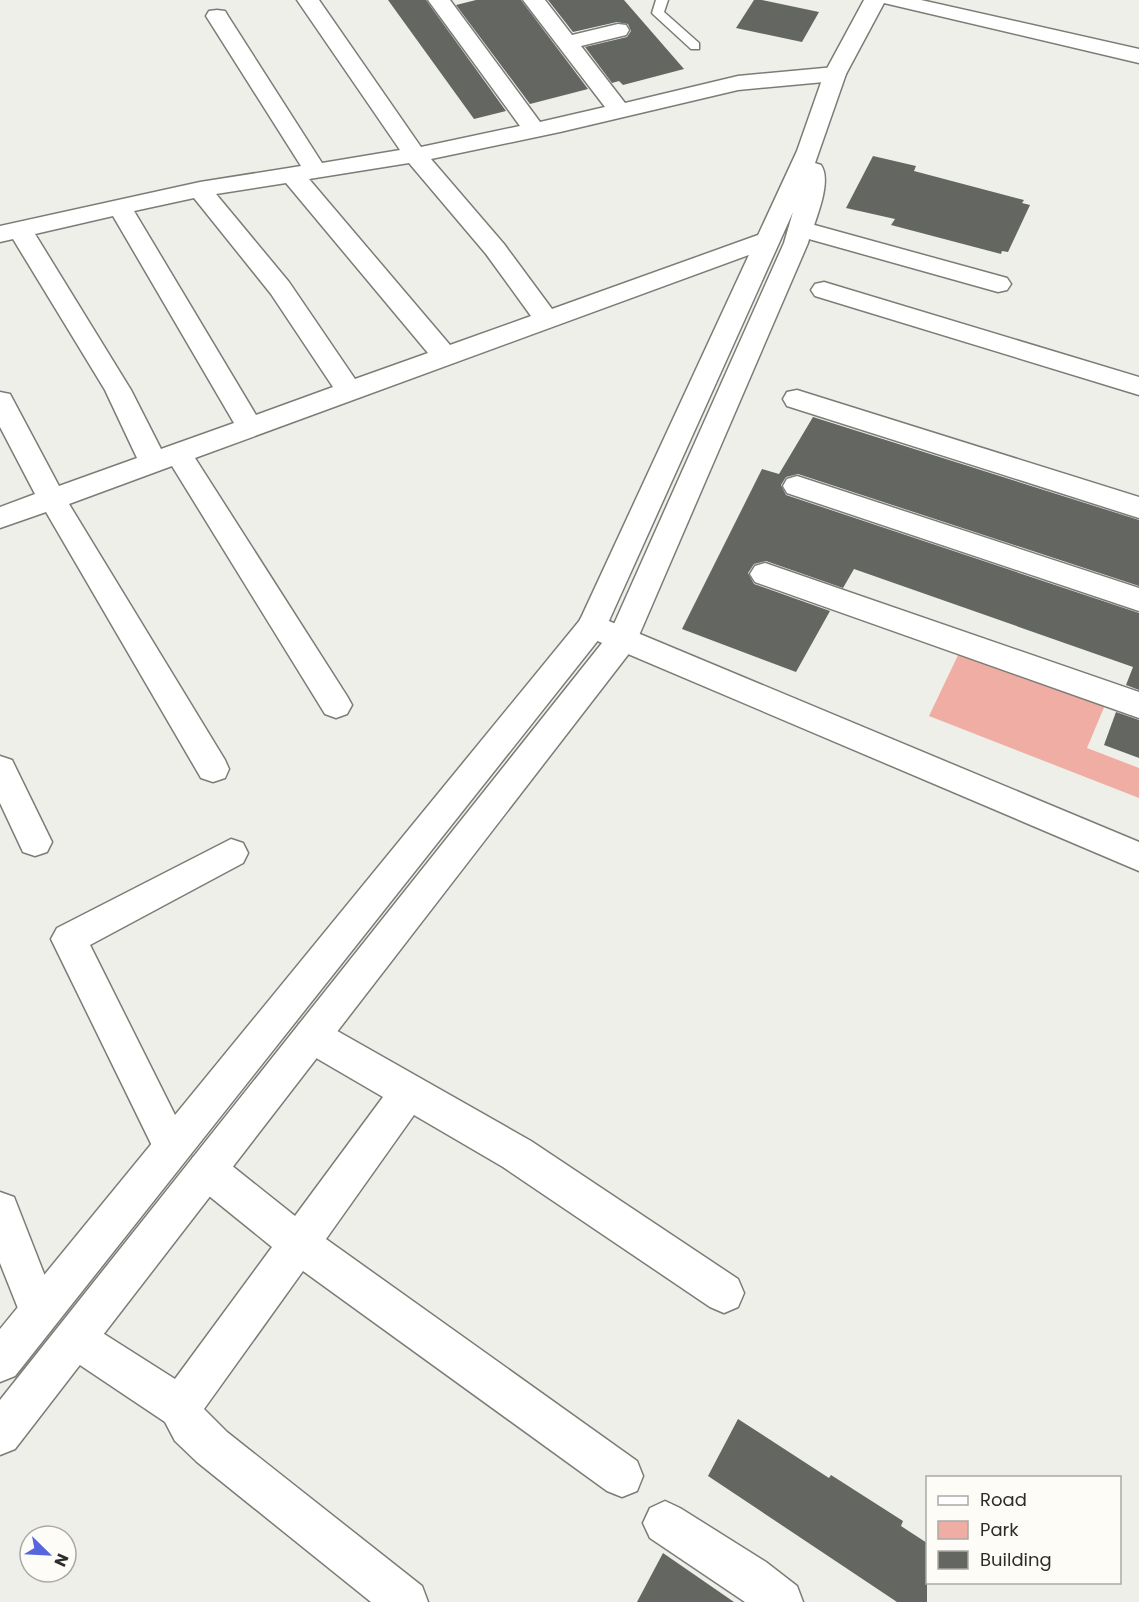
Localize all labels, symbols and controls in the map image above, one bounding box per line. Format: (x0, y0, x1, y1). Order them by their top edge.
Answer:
legend (926, 1476, 1121, 1584)
text: Road (980, 1487, 1027, 1512)
text: Park (980, 1517, 1019, 1542)
north arrow (18, 1524, 78, 1584)
text: Building (980, 1547, 1052, 1572)
text: N (48, 1550, 74, 1570)

